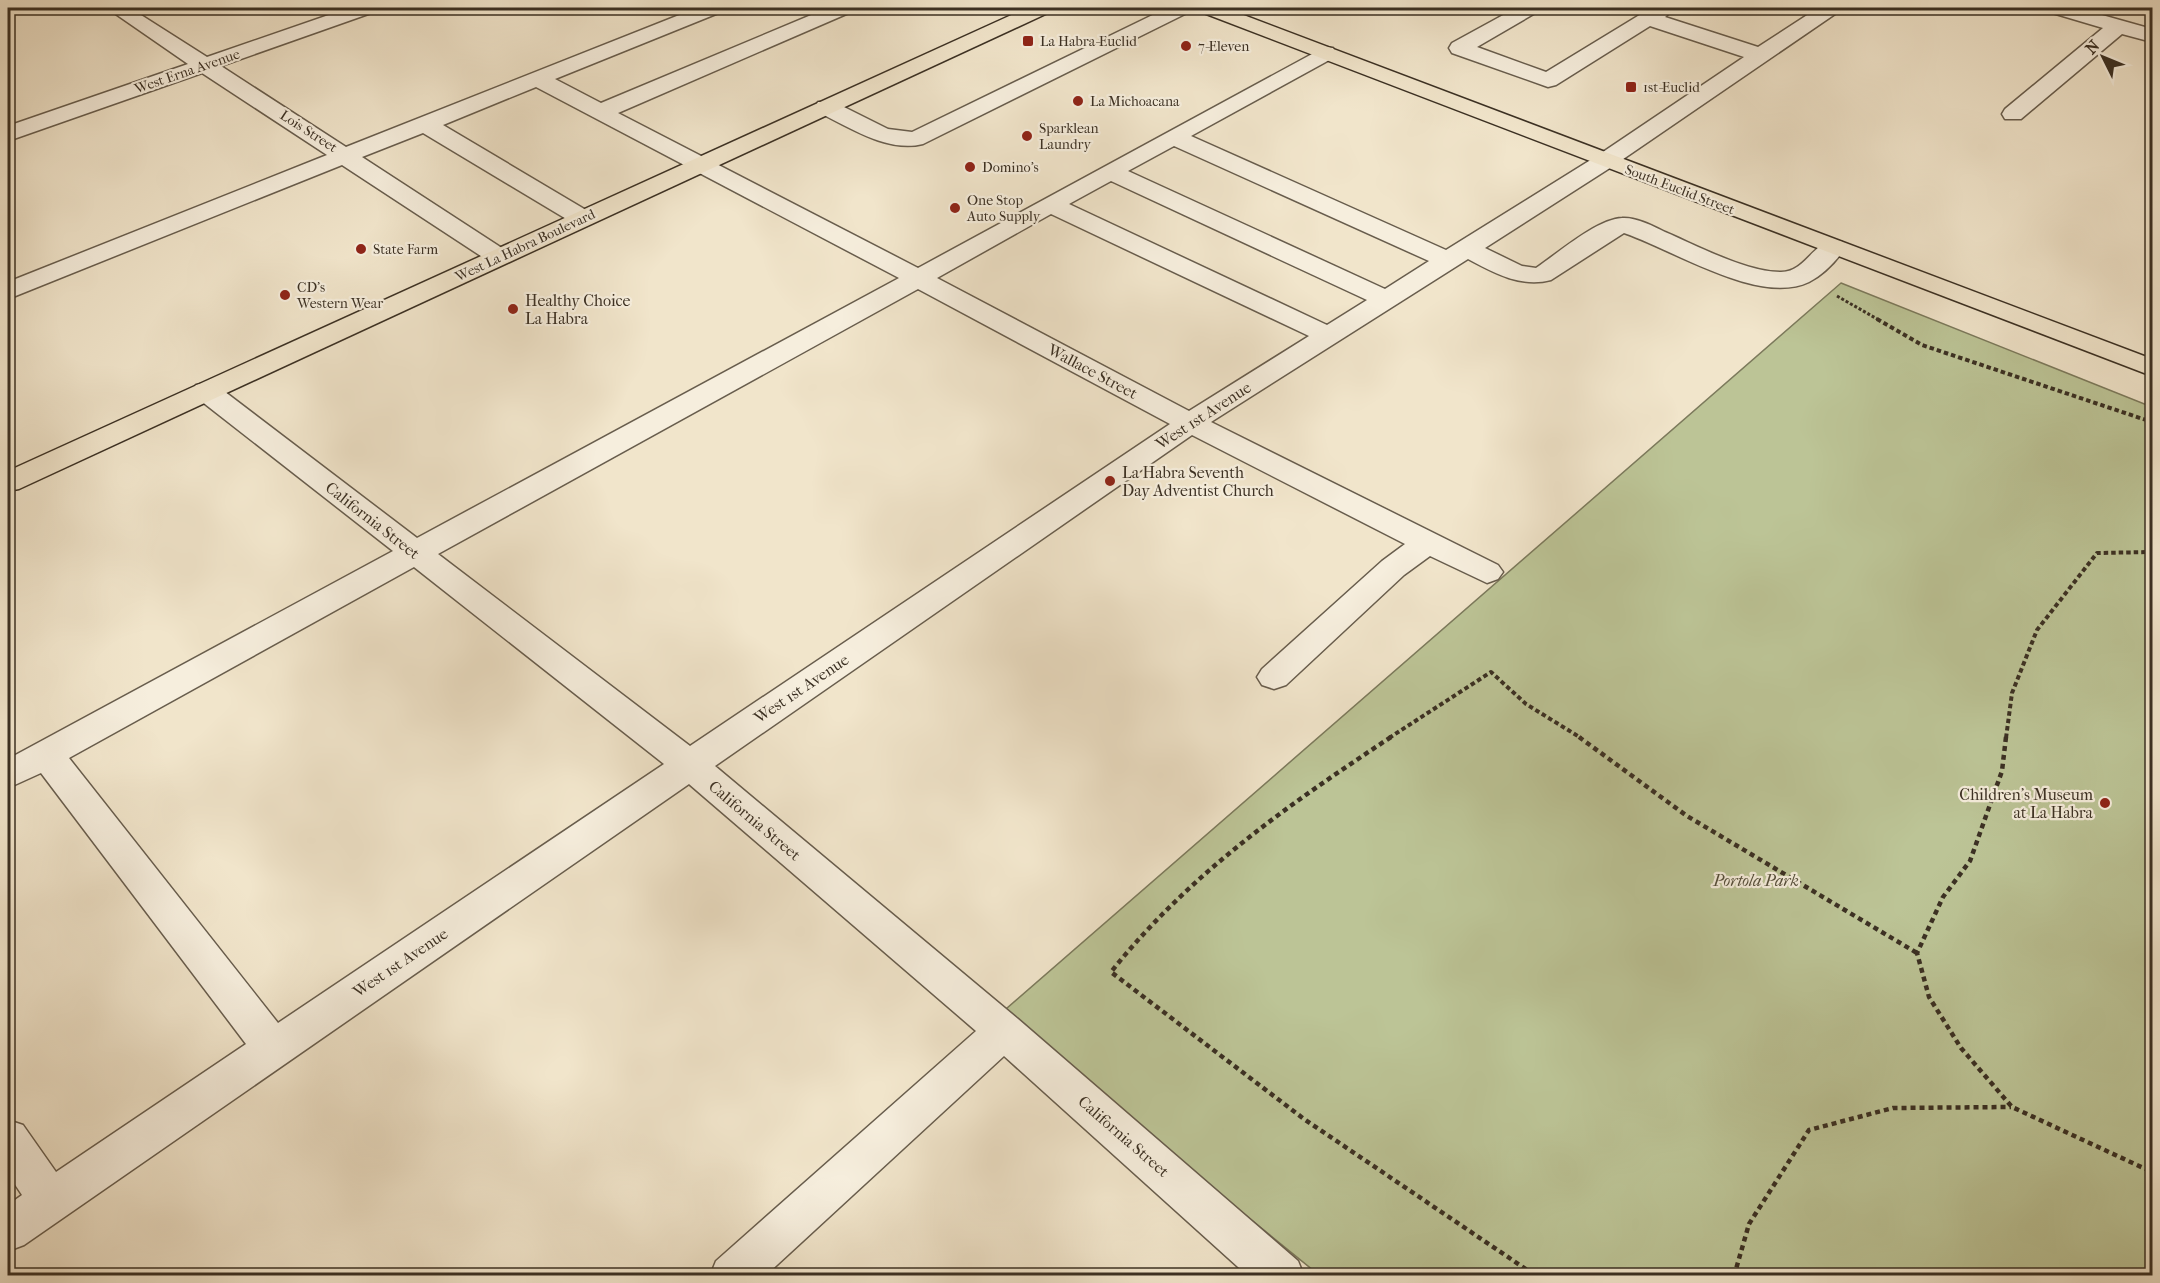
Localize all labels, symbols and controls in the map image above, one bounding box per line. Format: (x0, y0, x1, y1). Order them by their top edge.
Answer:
north arrow (2073, 27, 2133, 87)
place label: La Habra-Euclid (1040, 33, 1137, 50)
marker: La Habra-Euclid (1021, 34, 1035, 48)
text: N (2081, 36, 2104, 58)
place label: 7-Eleven (1198, 38, 1249, 55)
marker: 7-Eleven (1179, 39, 1193, 53)
street label: West Erna Avenue (131, 45, 242, 98)
place label: 1st-Euclid (1643, 79, 1700, 96)
marker: 1st-Euclid (1624, 80, 1638, 94)
place label: La Michoacana (1090, 93, 1180, 110)
marker: La Michoacana (1071, 94, 1085, 108)
street label: Lois Street (277, 107, 341, 156)
place label: Sparklean Laundry (1039, 120, 1099, 153)
marker: Sparklean Laundry (1020, 129, 1034, 143)
place label: Domino's (982, 159, 1039, 176)
marker: Domino's (963, 160, 977, 174)
street label: South Euclid Street (1623, 161, 1737, 218)
place label: One Stop Auto Supply (966, 192, 1041, 225)
marker: One Stop Auto Supply (948, 201, 962, 215)
street label: West La Habra Boulevard (452, 205, 598, 286)
place label: State Farm (373, 241, 438, 258)
marker: State Farm (354, 242, 368, 256)
place label: CD's Western Wear (296, 279, 383, 312)
marker: CD's Western Wear (278, 288, 292, 302)
place label: Healthy Choice La Habra (525, 291, 631, 328)
marker: Healthy Choice La Habra (506, 302, 520, 316)
street label: Wallace Street (1044, 339, 1141, 403)
street label: West 1st Avenue (1151, 377, 1255, 454)
place label: La Habra Seventh Day Adventist Church (1122, 463, 1274, 500)
marker: La Habra Seventh Day Adventist Church (1103, 474, 1117, 488)
street label: California Street (322, 478, 424, 563)
street label: West 1st Avenue (750, 650, 852, 728)
street label: California Street (705, 776, 805, 865)
place label: Children's Museum at La Habra (1959, 785, 2094, 822)
marker: Children's Museum at La Habra (2098, 796, 2112, 810)
park label: Portola Park (1712, 871, 1799, 890)
street label: West 1st Avenue (349, 924, 451, 1002)
street label: California Street (1074, 1092, 1173, 1181)

